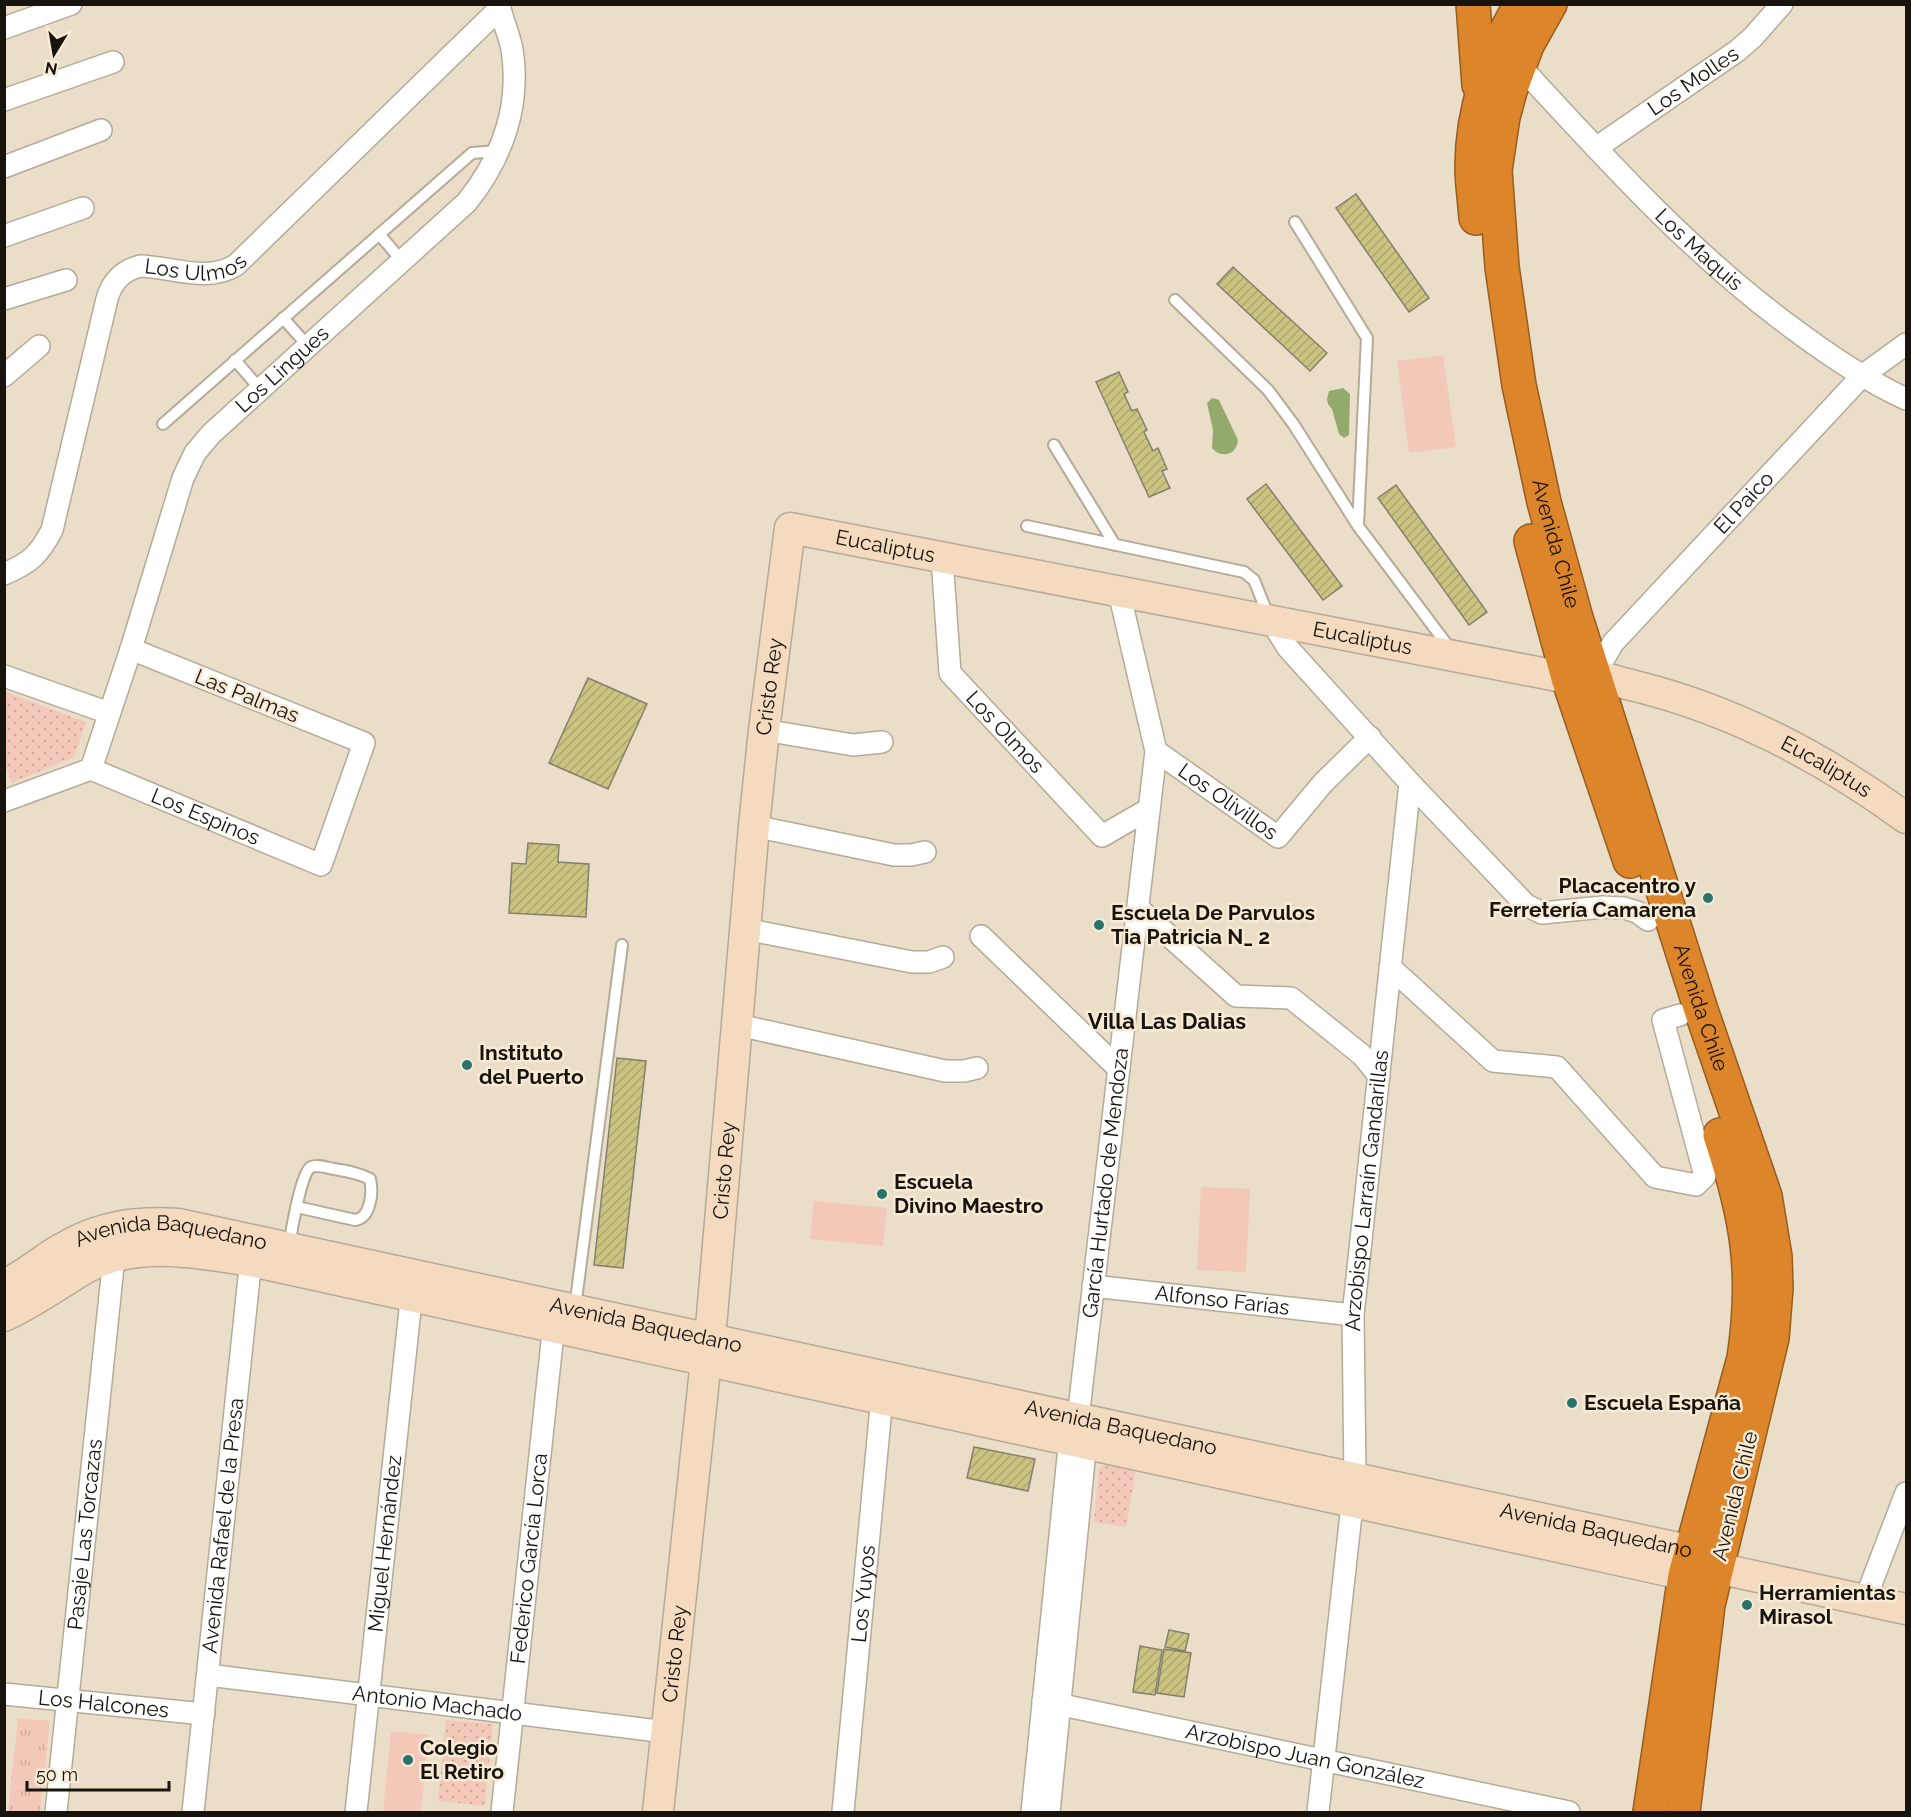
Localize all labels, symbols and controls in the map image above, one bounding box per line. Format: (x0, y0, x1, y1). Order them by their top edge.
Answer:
north arrow (24, 24, 84, 84)
street label: Los Molles (1643, 41, 1743, 121)
text: N (43, 58, 59, 79)
street label: Los Maquis (1650, 203, 1748, 296)
street label: Los Ulmos (143, 249, 252, 286)
street label: Los Lingues (230, 320, 334, 418)
street label: El Paico (1708, 466, 1779, 539)
street label: Avenida Chile (1527, 477, 1586, 611)
street label: Eucaliptus (834, 524, 937, 568)
street label: Eucaliptus (1311, 616, 1414, 660)
street label: Cristo Rey (750, 636, 788, 737)
street label: Las Palmas (191, 663, 303, 728)
street label: Los Olmos (961, 685, 1050, 778)
street label: Eucaliptus (1777, 730, 1877, 803)
street label: Los Olivillos (1174, 758, 1283, 845)
street label: Los Espinos (148, 783, 264, 850)
place label: Placacentro y Ferretería Camarena (1489, 873, 1696, 922)
marker: Placacentro y Ferretería Camarena (1701, 891, 1715, 905)
place label: Escuela De Parvulos Tia Patricia N_ 2 (1111, 900, 1315, 949)
marker: Escuela De Parvulos Tia Patricia N_ 2 (1092, 918, 1106, 932)
street label: Avenida Chile (1669, 941, 1734, 1074)
district label: Villa Las Dalias (1088, 1008, 1246, 1034)
place label: Instituto del Puerto (479, 1040, 584, 1089)
street label: García Hurtado de Mendoza (1077, 1046, 1133, 1319)
street label: Arzobispo Larraín Gandarillas (1340, 1049, 1393, 1332)
marker: Instituto del Puerto (460, 1058, 474, 1072)
street label: Cristo Rey (707, 1121, 741, 1220)
place label: Escuela Divino Maestro (894, 1169, 1044, 1218)
marker: Escuela Divino Maestro (875, 1187, 889, 1201)
street label: Avenida Baquedano (70, 1210, 269, 1255)
street label: Alfonso Farías (1154, 1280, 1291, 1320)
street label: Avenida Baquedano (548, 1292, 744, 1357)
place label: Escuela España (1584, 1390, 1741, 1415)
street label: Avenida Baquedano (1023, 1394, 1220, 1460)
marker: Escuela España (1565, 1396, 1579, 1410)
street label: Avenida Rafael de la Presa (197, 1397, 248, 1654)
street label: Avenida Chile (1706, 1429, 1763, 1563)
street label: Pasaje Las Torcazas (62, 1438, 107, 1631)
street label: Federico García Lorca (505, 1452, 552, 1665)
street label: Miguel Hernández (362, 1454, 406, 1633)
street label: Avenida Baquedano (1498, 1497, 1695, 1563)
street label: Los Yuyos (846, 1544, 880, 1644)
place label: Herramientas Mirasol (1759, 1580, 1896, 1629)
marker: Herramientas Mirasol (1740, 1598, 1754, 1612)
street label: Cristo Rey (657, 1604, 692, 1704)
street label: Antonio Machado (351, 1680, 524, 1726)
street label: Los Halcones (37, 1684, 170, 1722)
street label: Arzobispo Juan González (1184, 1718, 1427, 1793)
place label: Colegio El Retiro (420, 1735, 504, 1784)
marker: Colegio El Retiro (401, 1753, 415, 1767)
scale bar (27, 1754, 170, 1792)
text: 50 m (36, 1764, 78, 1785)

